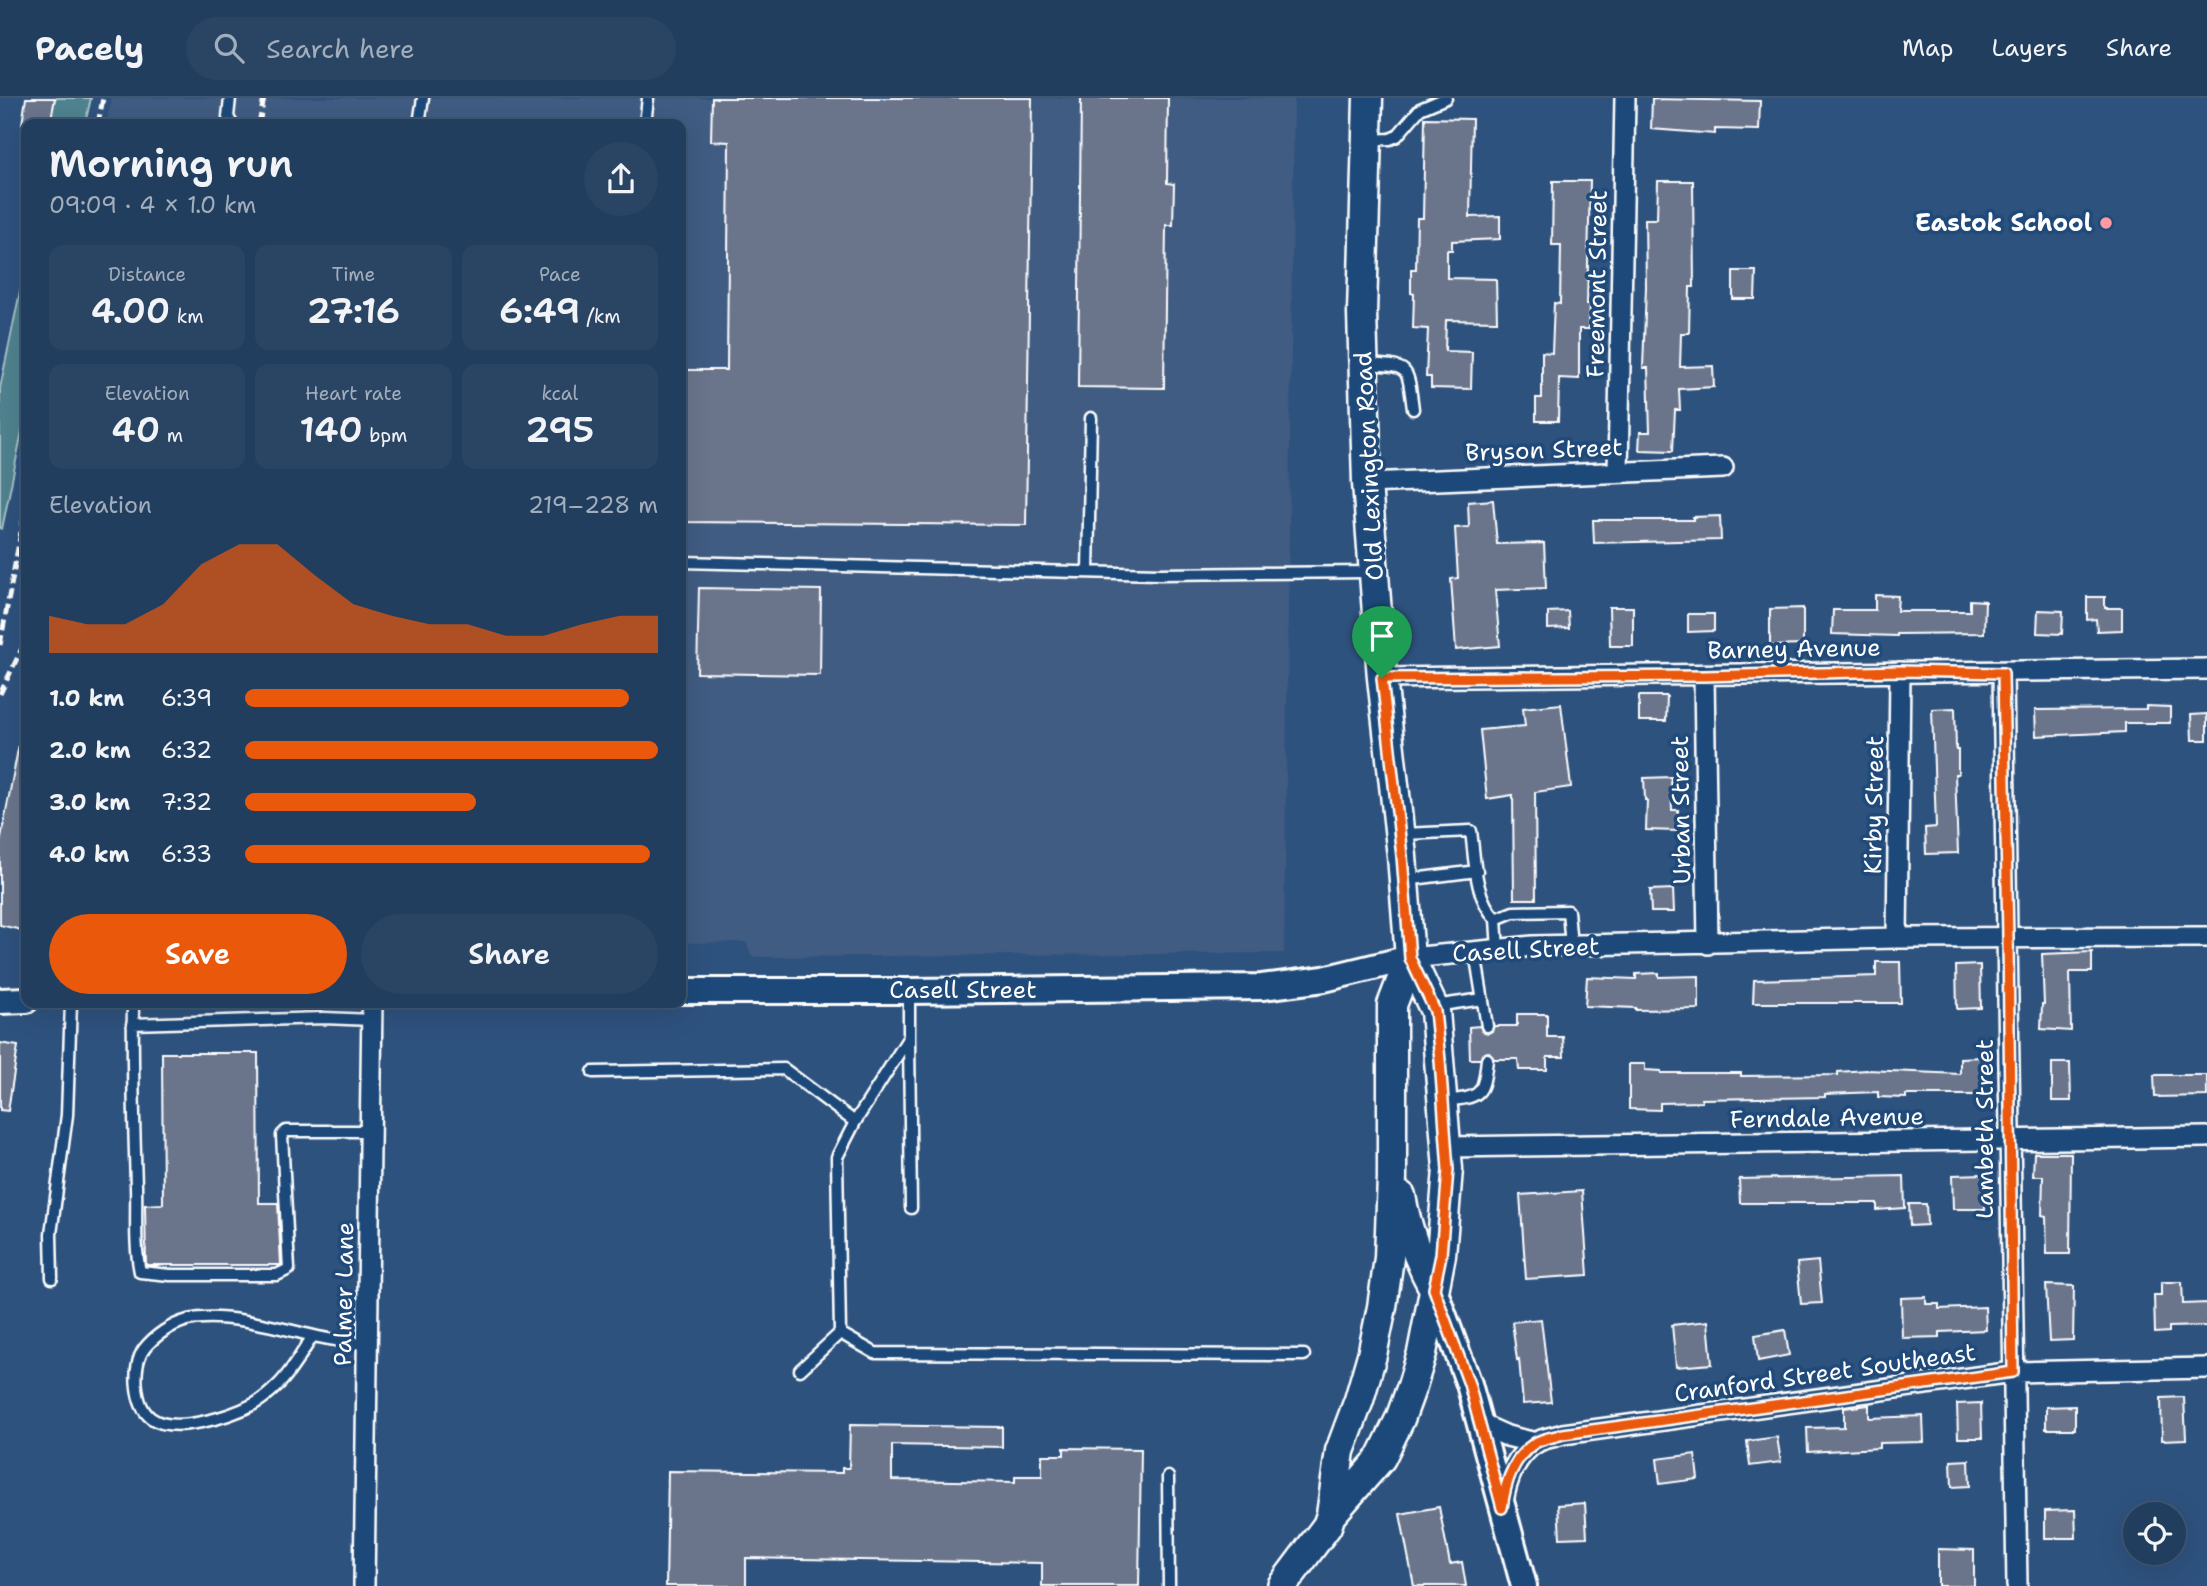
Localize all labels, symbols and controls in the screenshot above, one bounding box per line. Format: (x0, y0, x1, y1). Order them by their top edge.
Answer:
search box (186, 17, 676, 80)
text: Pacely (35, 26, 144, 71)
icon: search (210, 29, 248, 67)
text: Search here (266, 31, 415, 66)
text: Map (1902, 32, 1953, 64)
text: Layers (1991, 32, 2068, 64)
text: Share (2106, 32, 2172, 64)
text: Morning run (49, 138, 293, 189)
button: share (584, 142, 658, 216)
text: 09:09 · 4 × 1.0 km (49, 190, 256, 220)
street label: Freemont Street (1579, 190, 1615, 378)
place label: Eastok School (1915, 207, 2092, 239)
marker: Eastok School (2098, 215, 2114, 231)
text: Distance (108, 262, 186, 287)
text: Time (332, 262, 375, 287)
text: Pace (539, 262, 581, 287)
text: 4.00 (91, 287, 170, 334)
text: 27:16 (307, 287, 400, 334)
text: 6:49 (499, 287, 580, 334)
text: km (170, 304, 204, 329)
text: /km (580, 304, 621, 329)
street label: Old Lexington Road (1347, 351, 1391, 581)
text: Elevation (105, 381, 190, 406)
text: Heart rate (305, 381, 402, 406)
text: kcal (541, 381, 578, 406)
text: 40 (111, 406, 160, 453)
text: 140 (299, 406, 363, 453)
text: 295 (525, 406, 594, 453)
text: m (160, 423, 183, 448)
text: bpm (363, 423, 408, 448)
street label: Bryson Street (1465, 431, 1623, 469)
text: Elevation (49, 490, 152, 520)
text: 219–228 m (528, 490, 658, 520)
pin (1352, 606, 1412, 678)
icon: arrive (1363, 617, 1401, 655)
street label: Barney Avenue (1707, 631, 1881, 667)
text: 1.0 km (49, 683, 124, 713)
text: 6:39 (161, 683, 212, 713)
text: 2.0 km (49, 735, 131, 765)
text: 6:32 (161, 735, 212, 765)
street label: Urban Street (1664, 735, 1698, 885)
street label: Kirby Street (1857, 735, 1891, 875)
text: 3.0 km (49, 787, 130, 817)
text: 7:32 (161, 787, 212, 817)
text: 4.0 km (49, 839, 130, 869)
text: 6:33 (161, 839, 212, 869)
button: Save (49, 914, 347, 994)
button: Share (361, 914, 658, 994)
street label: Casell Street (1452, 930, 1600, 970)
street label: Casell Street (889, 974, 1037, 1006)
street label: Lambeth Street (1969, 1039, 2001, 1219)
street label: Ferndale Avenue (1730, 1100, 1924, 1136)
street label: Palmer Lane (327, 1222, 361, 1366)
street label: Cranford Street Southeast (1672, 1336, 1978, 1410)
map controls (2123, 1502, 2186, 1565)
button: locate (2123, 1502, 2186, 1565)

